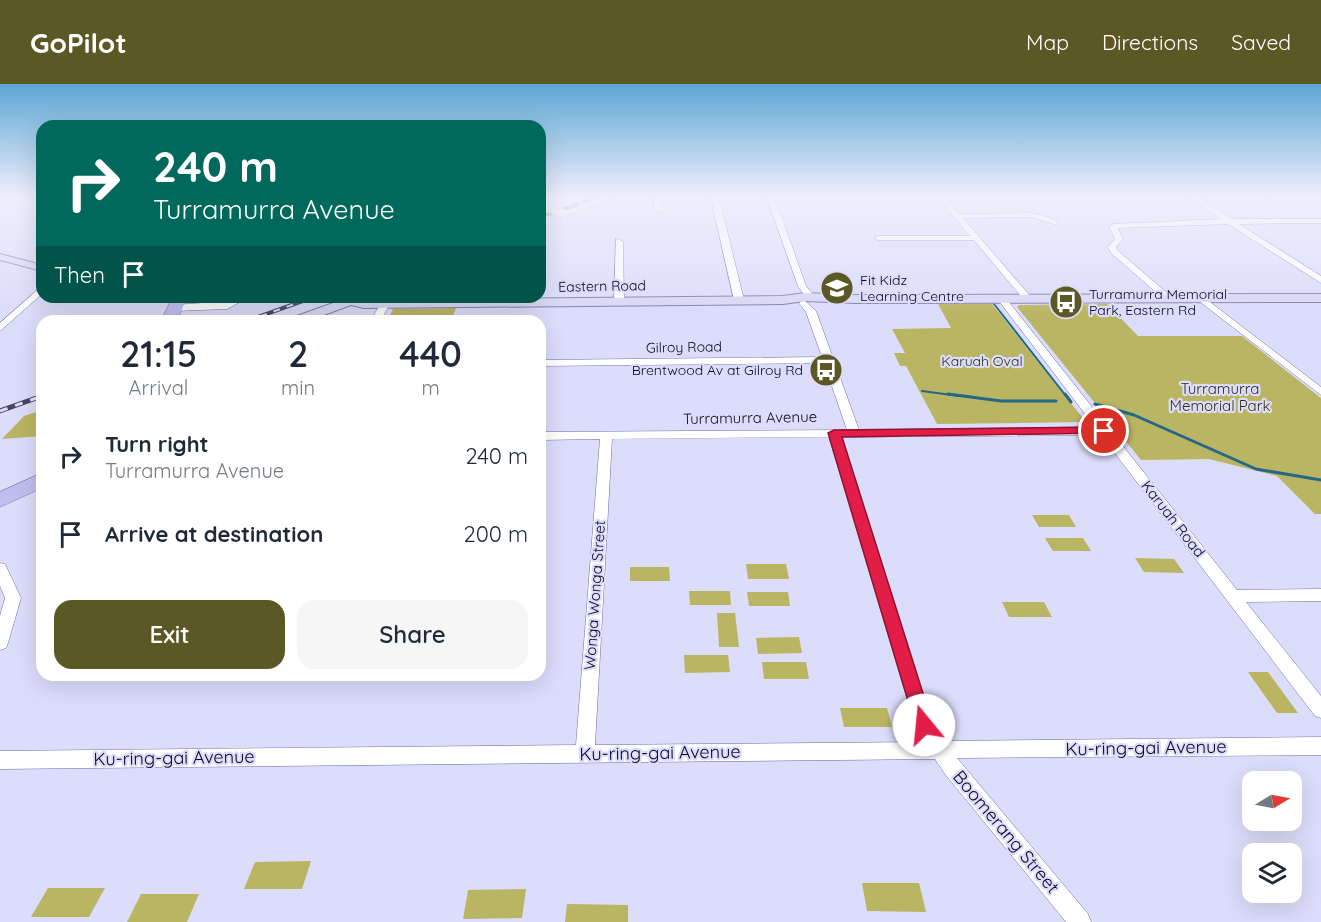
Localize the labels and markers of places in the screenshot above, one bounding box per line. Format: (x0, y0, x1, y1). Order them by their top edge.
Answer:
school or university icon: Fit Kidz Learning Centre (819, 270, 855, 306)
place label: Fit Kidz Learning Centre (860, 271, 964, 305)
bus stop icon: Turramurra Memorial Park, Eastern Rd (1048, 284, 1084, 320)
place label: Turramurra Memorial Park, Eastern Rd (1089, 285, 1227, 319)
bus stop icon: Brentwood Av at Gilroy Rd (808, 352, 844, 388)
place label: Brentwood Av at Gilroy Rd (632, 361, 803, 379)
pin (1078, 405, 1129, 456)

